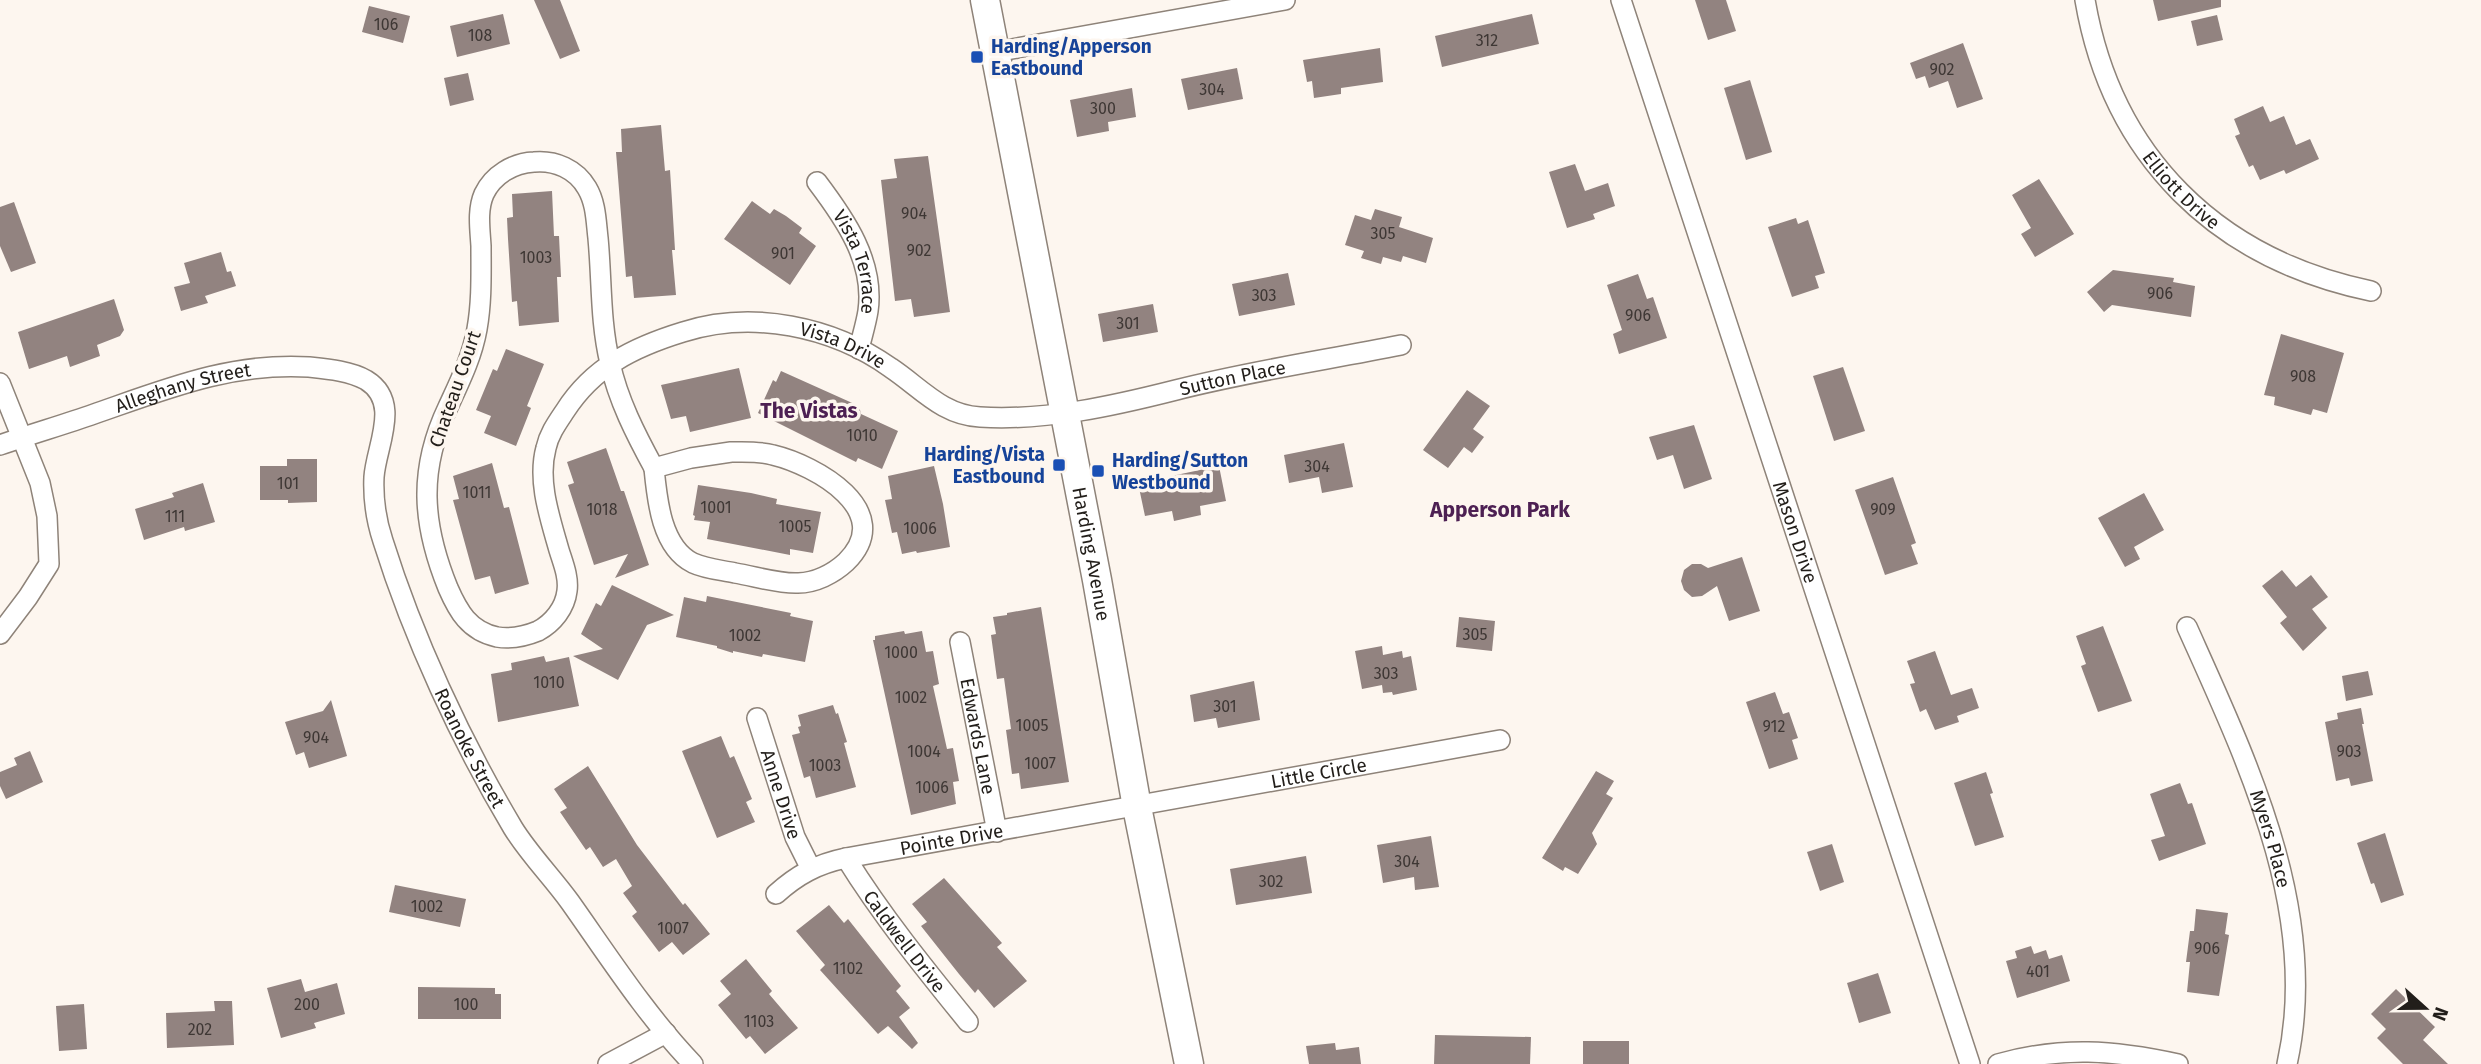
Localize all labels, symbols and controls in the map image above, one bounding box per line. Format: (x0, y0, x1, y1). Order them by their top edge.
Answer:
house number: 106 (374, 15, 398, 34)
house number: 108 (468, 26, 493, 45)
house number: 312 (1476, 31, 1498, 50)
place label: Harding/Apperson Eastbound (991, 35, 1152, 80)
marker: Harding/Apperson Eastbound (969, 49, 985, 65)
house number: 902 (1929, 60, 1955, 79)
house number: 304 (1199, 80, 1225, 99)
house number: 300 (1090, 99, 1116, 118)
street label: Elliott Drive (2138, 146, 2225, 234)
house number: 904 (901, 204, 927, 223)
street label: Vista Terrace (828, 205, 881, 316)
house number: 305 (1371, 224, 1395, 243)
house number: 902 (906, 241, 932, 260)
house number: 901 (771, 244, 795, 263)
house number: 1003 (520, 248, 552, 267)
house number: 906 (2147, 284, 2173, 303)
house number: 303 (1252, 286, 1276, 305)
house number: 906 (1625, 306, 1651, 325)
house number: 301 (1116, 314, 1140, 333)
street label: Vista Drive (798, 317, 890, 373)
street label: Chateau Court (424, 328, 486, 450)
street label: Sutton Place (1177, 355, 1288, 400)
street label: Alleghany Street (112, 358, 252, 417)
house number: 908 (2290, 367, 2316, 386)
district label: The Vistas (760, 398, 858, 424)
house number: 1010 (846, 426, 878, 445)
place label: Harding/Vista Eastbound (924, 443, 1045, 488)
place label: Harding/Sutton Westbound (1112, 449, 1248, 494)
marker: Harding/Vista Eastbound (1051, 457, 1067, 473)
house number: 304 (1304, 457, 1330, 476)
marker: Harding/Sutton Westbound (1090, 463, 1106, 479)
house number: 101 (277, 474, 299, 493)
street label: Mason Drive (1768, 478, 1823, 586)
house number: 1011 (462, 483, 492, 502)
street label: Harding Avenue (1068, 485, 1115, 623)
district label: Apperson Park (1429, 497, 1570, 523)
house number: 1001 (700, 498, 732, 517)
house number: 1018 (586, 500, 618, 519)
house number: 909 (1870, 500, 1896, 519)
house number: 111 (165, 507, 185, 526)
house number: 1005 (779, 517, 811, 536)
house number: 1006 (903, 519, 937, 538)
house number: 305 (1463, 625, 1487, 644)
house number: 1002 (729, 626, 761, 645)
house number: 1000 (884, 643, 918, 662)
house number: 303 (1374, 664, 1398, 683)
house number: 1010 (533, 673, 565, 692)
street label: Edwards Lane (956, 676, 1001, 796)
street label: Roanoke Street (430, 684, 510, 812)
house number: 1002 (895, 688, 927, 707)
house number: 301 (1213, 697, 1237, 716)
house number: 1005 (1016, 716, 1048, 735)
house number: 912 (1763, 717, 1786, 736)
house number: 904 (303, 728, 329, 747)
house number: 1004 (907, 742, 941, 761)
house number: 903 (2336, 742, 2362, 761)
street label: Anne Drive (756, 746, 806, 842)
street label: Little Circle (1269, 753, 1368, 793)
house number: 1007 (1024, 754, 1056, 773)
house number: 1003 (809, 756, 841, 775)
house number: 1006 (915, 778, 949, 797)
street label: Myers Place (2245, 787, 2296, 890)
street label: Pointe Drive (898, 818, 1005, 860)
house number: 304 (1394, 852, 1420, 871)
house number: 302 (1259, 872, 1283, 891)
street label: Caldwell Drive (859, 886, 951, 997)
house number: 1002 (411, 897, 443, 916)
house number: 1007 (657, 919, 689, 938)
house number: 906 (2194, 939, 2220, 958)
house number: 1102 (833, 959, 863, 978)
house number: 401 (2026, 962, 2050, 981)
north arrow (2390, 973, 2460, 1043)
house number: 200 (294, 995, 320, 1014)
house number: 100 (454, 995, 478, 1014)
text: N (2427, 1004, 2453, 1024)
house number: 1103 (744, 1012, 774, 1031)
house number: 202 (188, 1020, 212, 1039)

